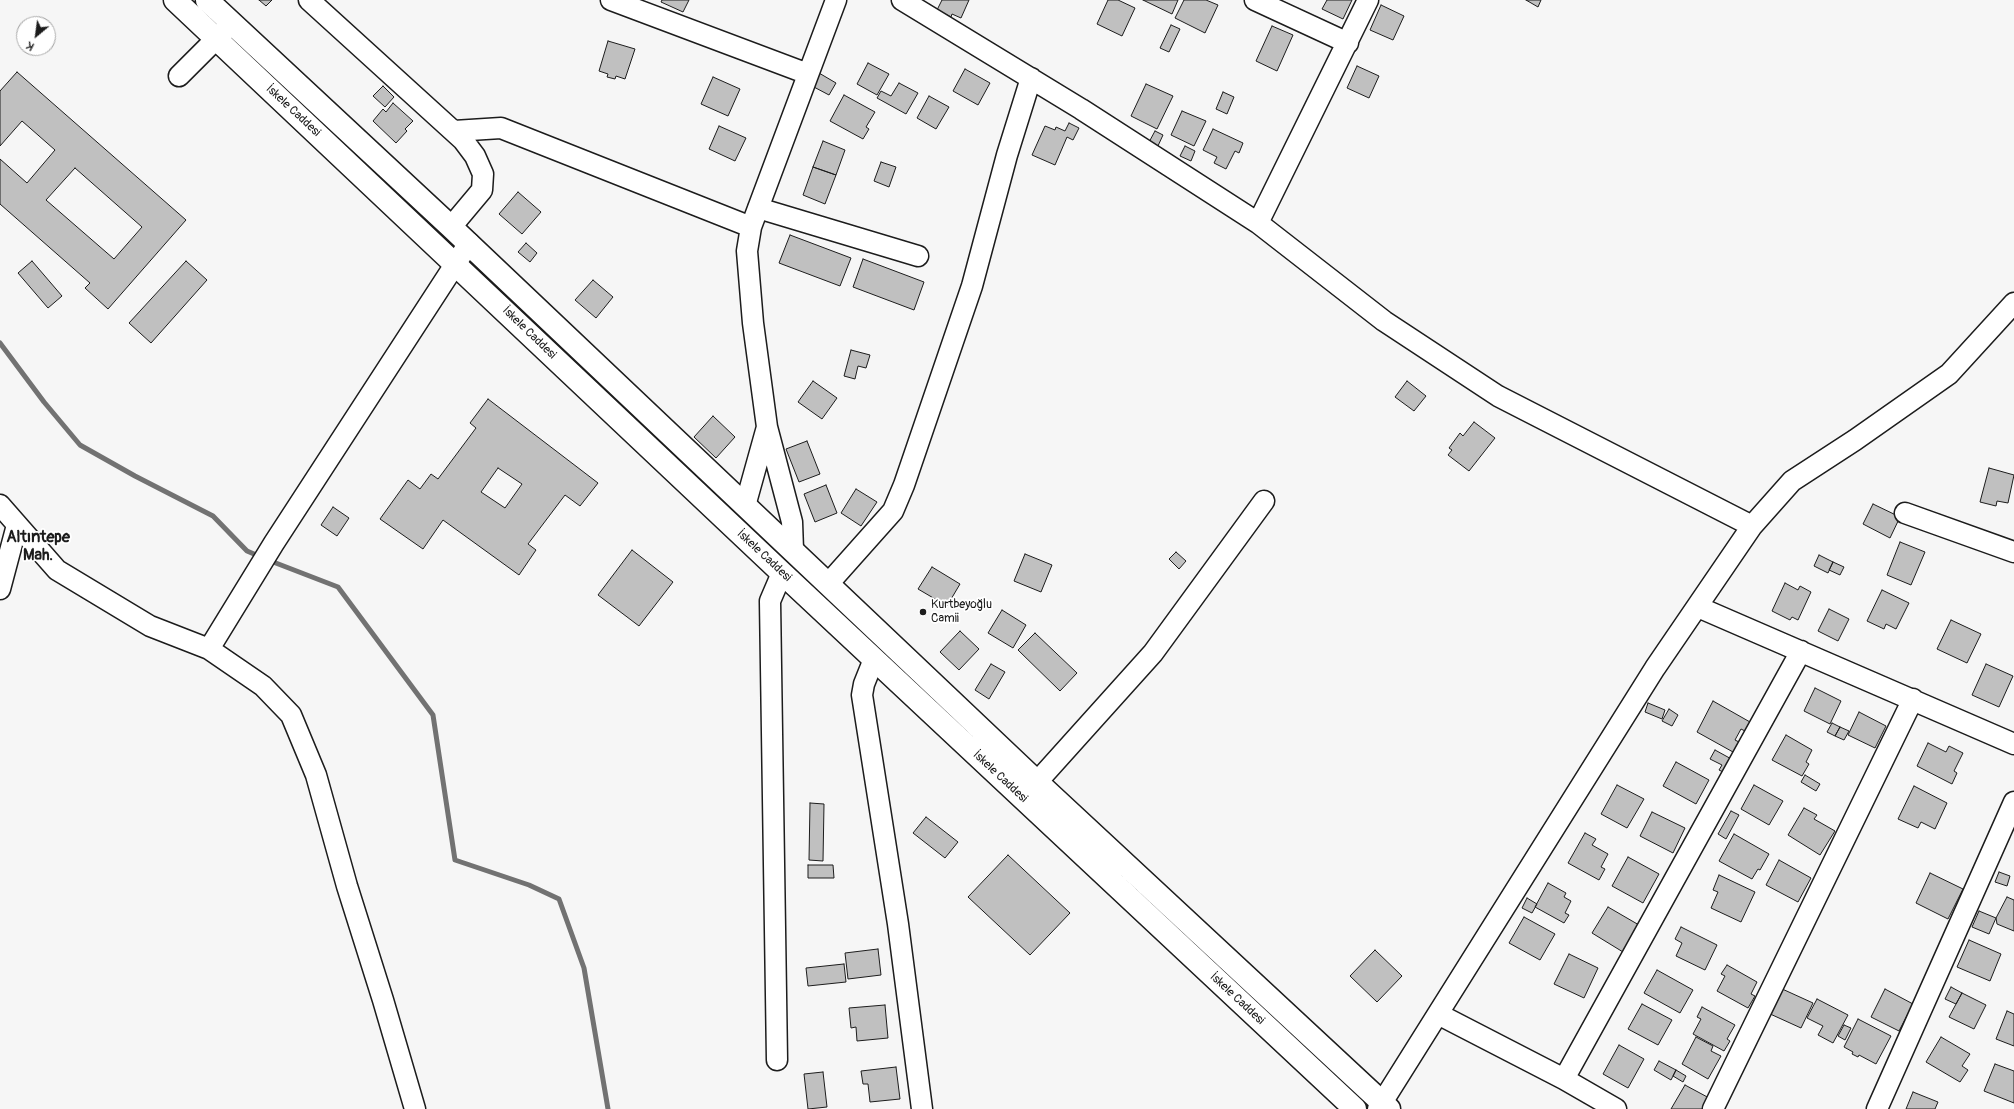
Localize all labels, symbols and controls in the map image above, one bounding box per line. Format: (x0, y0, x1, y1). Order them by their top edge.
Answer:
north arrow (16, 16, 56, 56)
text: K (24, 39, 36, 53)
street label: İskele Caddesi (263, 82, 323, 140)
street label: İskele Caddesi (499, 304, 559, 362)
street label: İskele Caddesi (734, 527, 794, 585)
district label: Altıntepe Mah. (6, 528, 70, 566)
place label: Kurtbeyoğlu Camii (931, 598, 992, 626)
marker: Kurtbeyoğlu Camii (918, 607, 928, 617)
street label: İskele Caddesi (970, 748, 1030, 806)
street label: İskele Caddesi (1207, 970, 1267, 1028)

